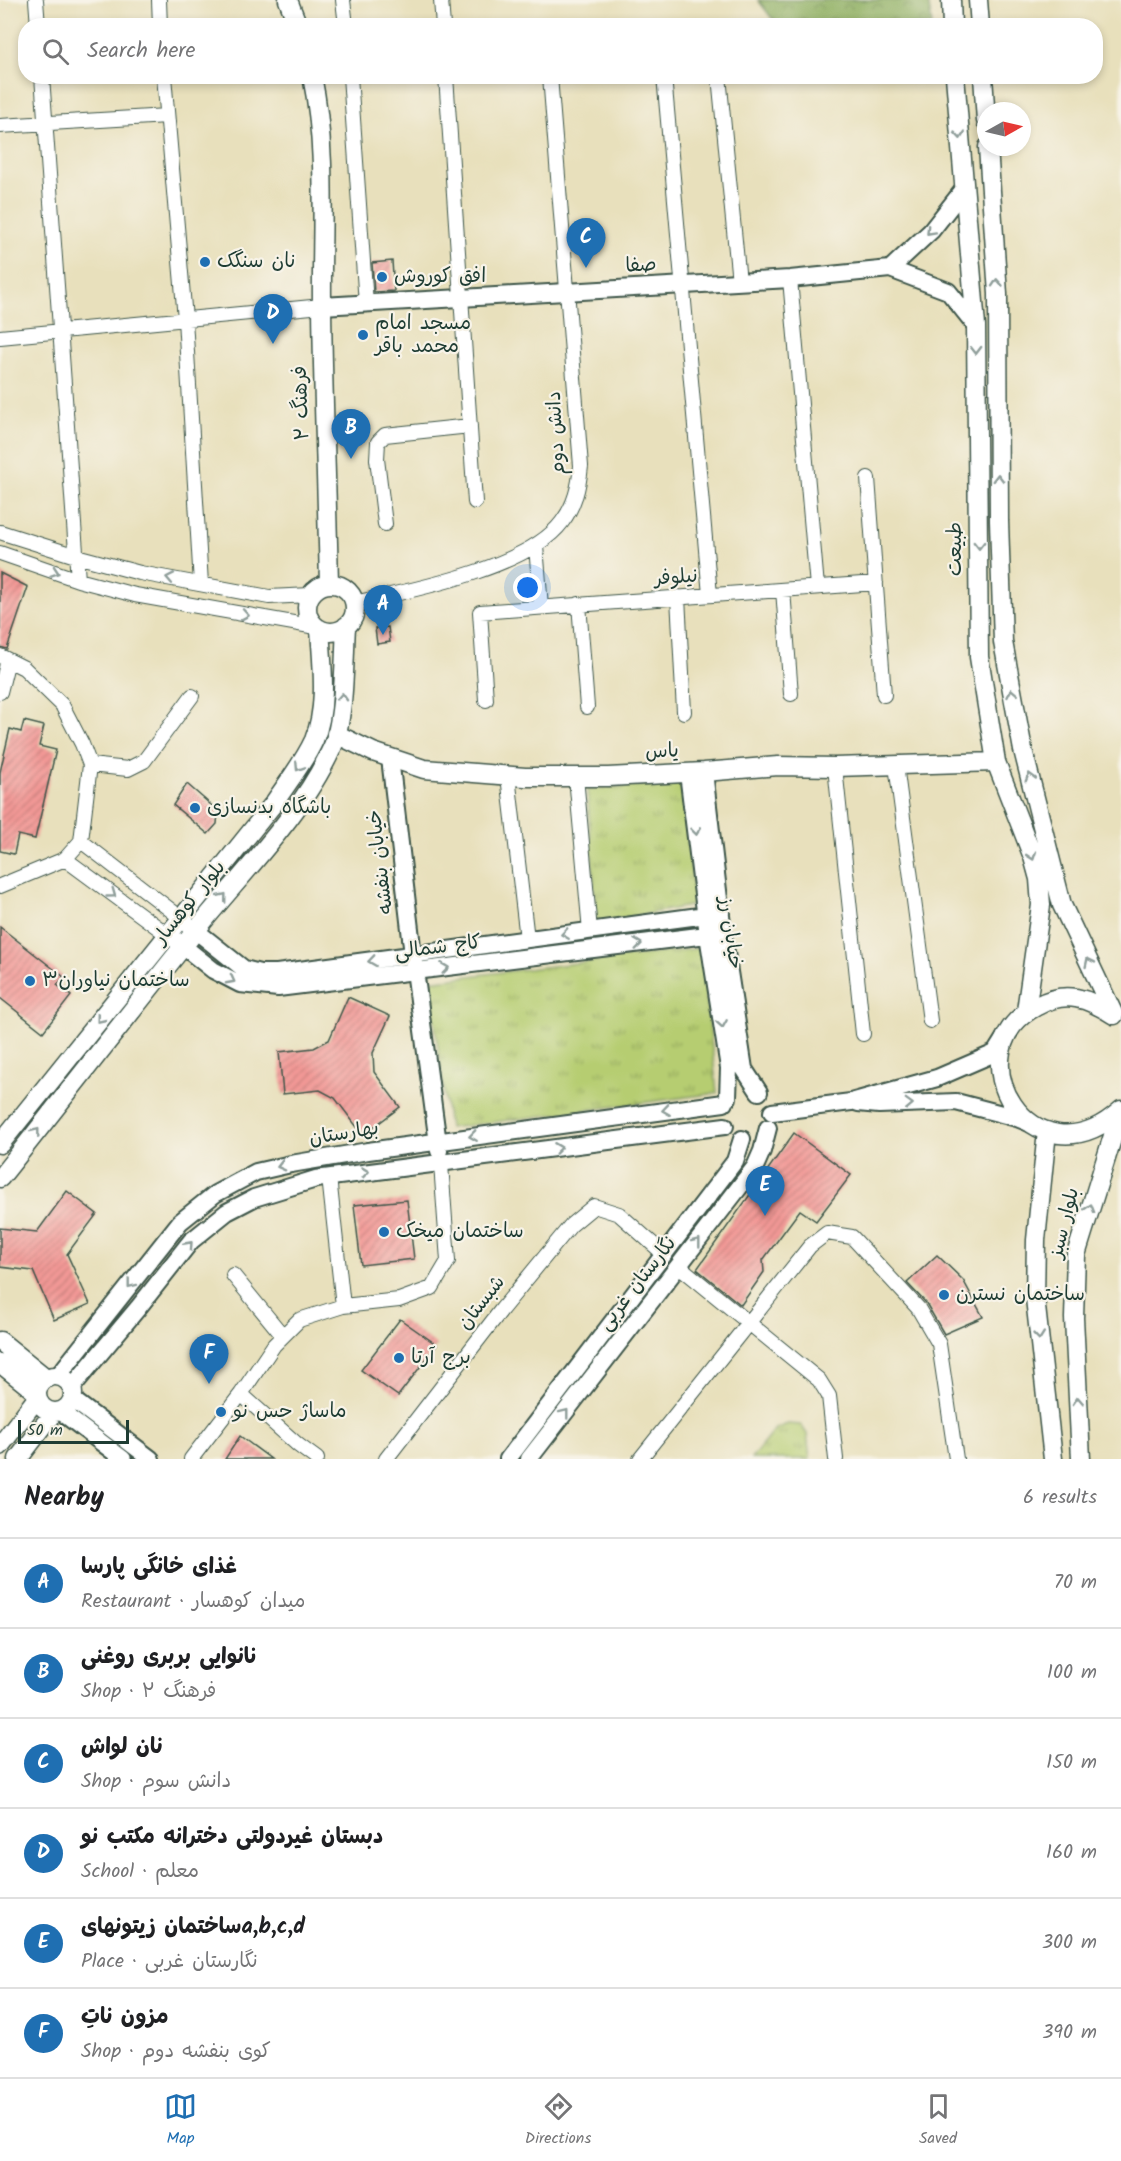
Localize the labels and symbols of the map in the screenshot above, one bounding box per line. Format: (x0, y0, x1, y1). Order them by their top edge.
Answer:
north arrow (977, 102, 1031, 156)
one-way arrow (953, 130, 966, 139)
pin: C (566, 218, 606, 268)
one-way arrow (926, 225, 937, 235)
place label: نان سنگک (217, 246, 295, 278)
street label: صفا (625, 249, 657, 283)
marker: نان سنگک (198, 255, 212, 269)
place label: افق کوروش (394, 261, 486, 293)
marker: افق کوروش (375, 270, 389, 284)
one-way arrow (991, 278, 1004, 287)
pin: D (254, 294, 292, 344)
place label: مسجد امام محمد باقر (373, 308, 471, 363)
marker: مسجد امام محمد باقر (356, 328, 370, 342)
one-way arrow (970, 346, 983, 355)
street label: فرهنگ ۲ (285, 365, 319, 441)
street label: دانش دوم (539, 390, 575, 476)
pin: B (332, 410, 370, 459)
one-way arrow (992, 473, 1004, 482)
street label: طبیعت (940, 522, 972, 576)
one-way arrow (973, 541, 985, 550)
street label: نیلوفر (651, 561, 699, 596)
one-way arrow (49, 565, 60, 578)
one-way arrow (165, 572, 175, 585)
your location (513, 573, 542, 602)
pin: A (364, 586, 403, 635)
one-way arrow (240, 608, 250, 621)
one-way arrow (1006, 688, 1019, 698)
one-way arrow (335, 693, 348, 702)
street label: یاس (644, 735, 680, 769)
one-way arrow (294, 761, 306, 771)
one-way arrow (1025, 773, 1038, 783)
place label: باشگاه بدنسازی (207, 792, 331, 824)
marker: باشگاه بدنسازی (188, 801, 202, 815)
street label: خیابان بنفشه (359, 808, 403, 916)
one-way arrow (689, 826, 701, 835)
one-way arrow (1025, 850, 1038, 861)
street label: بلوار کوهسار (144, 854, 234, 954)
one-way arrow (106, 887, 117, 898)
one-way arrow (216, 893, 227, 904)
street label: خیابان رز (709, 893, 751, 971)
street label: کاج شمالی (393, 927, 483, 969)
one-way arrow (560, 928, 569, 940)
one-way arrow (634, 938, 643, 950)
one-way arrow (367, 954, 376, 966)
one-way arrow (1085, 958, 1096, 969)
one-way arrow (440, 963, 449, 975)
place label: ساختمان نیاوران۳ (42, 965, 190, 997)
one-way arrow (225, 972, 236, 984)
marker: ساختمان نیاوران۳ (23, 974, 37, 988)
one-way arrow (97, 1012, 108, 1023)
one-way arrow (715, 1019, 727, 1029)
one-way arrow (904, 1098, 913, 1111)
one-way arrow (662, 1104, 671, 1116)
street label: بهارستان (307, 1113, 381, 1155)
one-way arrow (29, 1128, 40, 1139)
one-way arrow (469, 1129, 478, 1142)
one-way arrow (554, 1142, 563, 1155)
one-way arrow (276, 1159, 286, 1172)
pin: E (746, 1166, 784, 1216)
one-way arrow (360, 1167, 369, 1179)
street label: بلوار سبز (1040, 1184, 1089, 1264)
one-way arrow (1083, 1203, 1096, 1214)
place label: ساختمان میخک (396, 1216, 524, 1248)
marker: ساختمان میخک (377, 1225, 391, 1239)
street label: نگارستان غربی (591, 1230, 685, 1338)
one-way arrow (690, 1237, 701, 1248)
one-way arrow (182, 1241, 193, 1251)
street label: شبستان (450, 1269, 514, 1337)
one-way arrow (128, 1277, 139, 1288)
place label: ساختمان نسترن (956, 1279, 1085, 1311)
marker: ساختمان نسترن (937, 1288, 951, 1302)
one-way arrow (1032, 1331, 1045, 1340)
pin: F (190, 1334, 228, 1384)
place label: برج آرتا (411, 1342, 471, 1374)
marker: برج آرتا (392, 1351, 406, 1365)
place label: ماساژ حس نو (231, 1396, 347, 1428)
one-way arrow (1072, 1396, 1085, 1405)
marker: ماساژ حس نو (214, 1405, 228, 1419)
one-way arrow (558, 1408, 569, 1419)
scale bar (18, 1417, 129, 1444)

